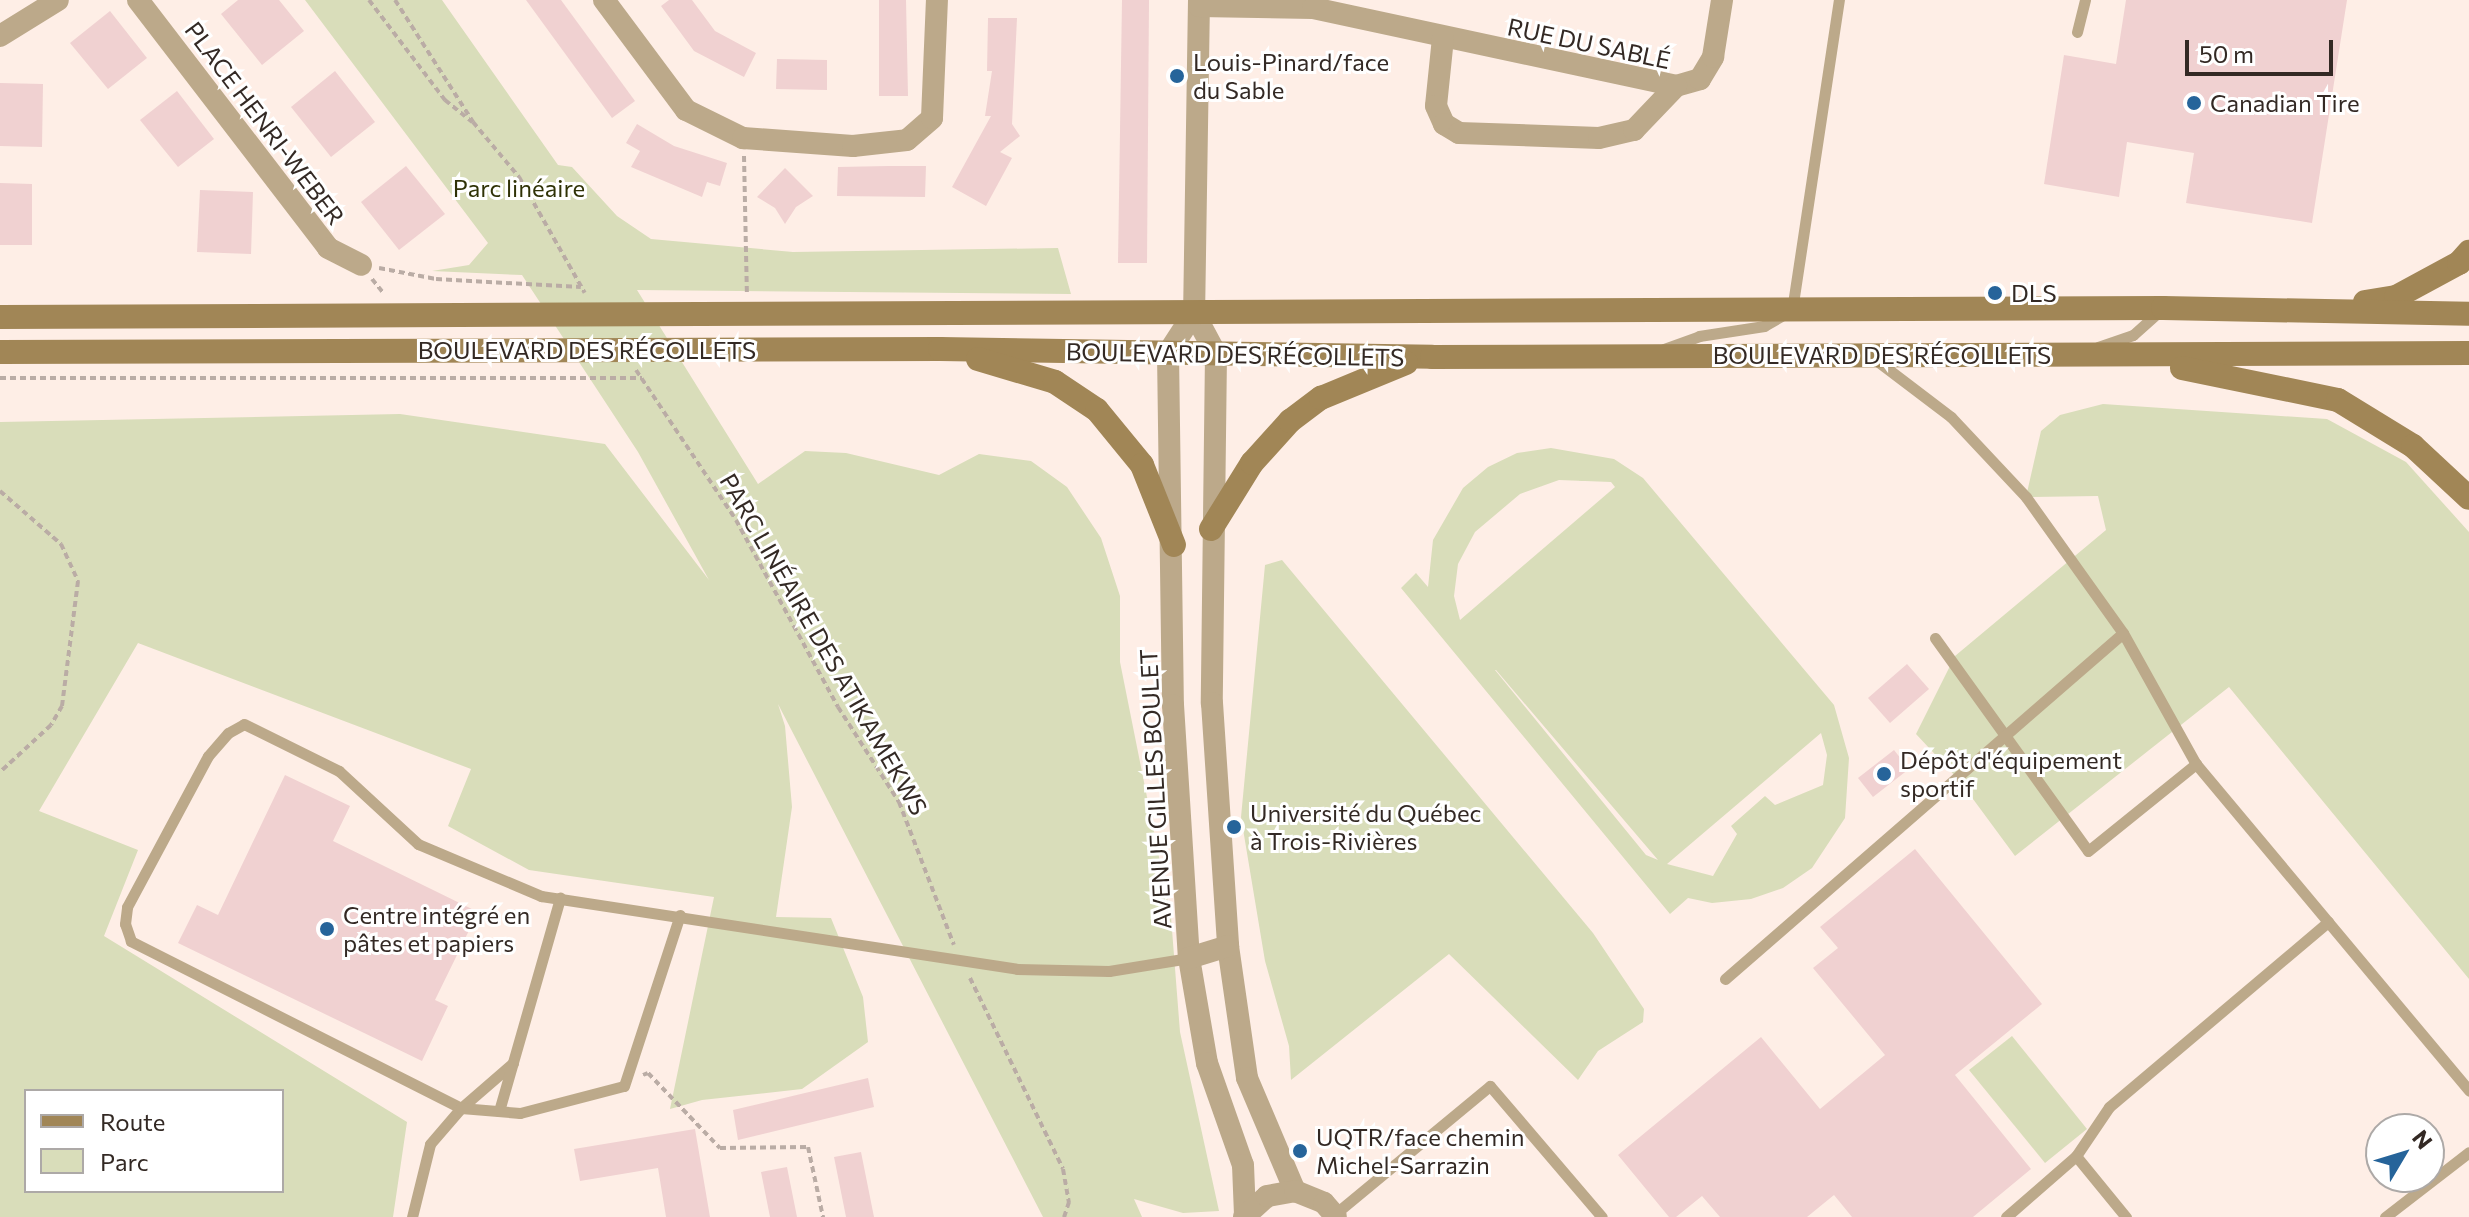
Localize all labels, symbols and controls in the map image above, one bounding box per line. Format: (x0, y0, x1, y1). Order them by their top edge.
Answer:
street label: RUE DU SABLÉ (1505, 12, 1673, 74)
street label: PLACE HENRI-WEBER (179, 16, 351, 230)
scale bar (2189, 24, 2337, 74)
text: 50 m (2199, 39, 2254, 68)
place label: Louis-Pinard/face du Sable (1193, 48, 1389, 104)
marker: Louis-Pinard/face du Sable (1168, 67, 1186, 85)
place label: Canadian Tire (2210, 89, 2360, 117)
marker: Canadian Tire (2185, 94, 2203, 112)
park label: Parc linéaire (453, 174, 585, 202)
place label: DLS (2011, 279, 2056, 307)
marker: DLS (1986, 284, 2004, 302)
street label: BOULEVARD DES RÉCOLLETS (418, 336, 756, 364)
street label: BOULEVARD DES RÉCOLLETS (1066, 337, 1404, 371)
street label: BOULEVARD DES RÉCOLLETS (1713, 341, 2051, 369)
street label: PARC LINÉAIRE DES ATIKAMEKWS (714, 468, 934, 820)
street label: AVENUE GILLES BOULET (1133, 648, 1177, 930)
place label: Dépôt d'équipement sportif (1900, 746, 2122, 802)
marker: Dépôt d'équipement sportif (1875, 765, 1893, 783)
place label: Université du Québec à Trois-Rivières (1250, 799, 1481, 855)
marker: Université du Québec à Trois-Rivières (1225, 818, 1243, 836)
place label: Centre intégré en pâtes et papiers (343, 901, 530, 957)
marker: Centre intégré en pâtes et papiers (318, 920, 336, 938)
legend (24, 1089, 284, 1193)
text: Route (100, 1107, 165, 1136)
north arrow (2365, 1113, 2445, 1193)
place label: UQTR/face chemin Michel-Sarrazin (1316, 1123, 1525, 1179)
text: N (2407, 1124, 2438, 1154)
marker: UQTR/face chemin Michel-Sarrazin (1291, 1142, 1309, 1160)
text: Parc (100, 1147, 149, 1176)

